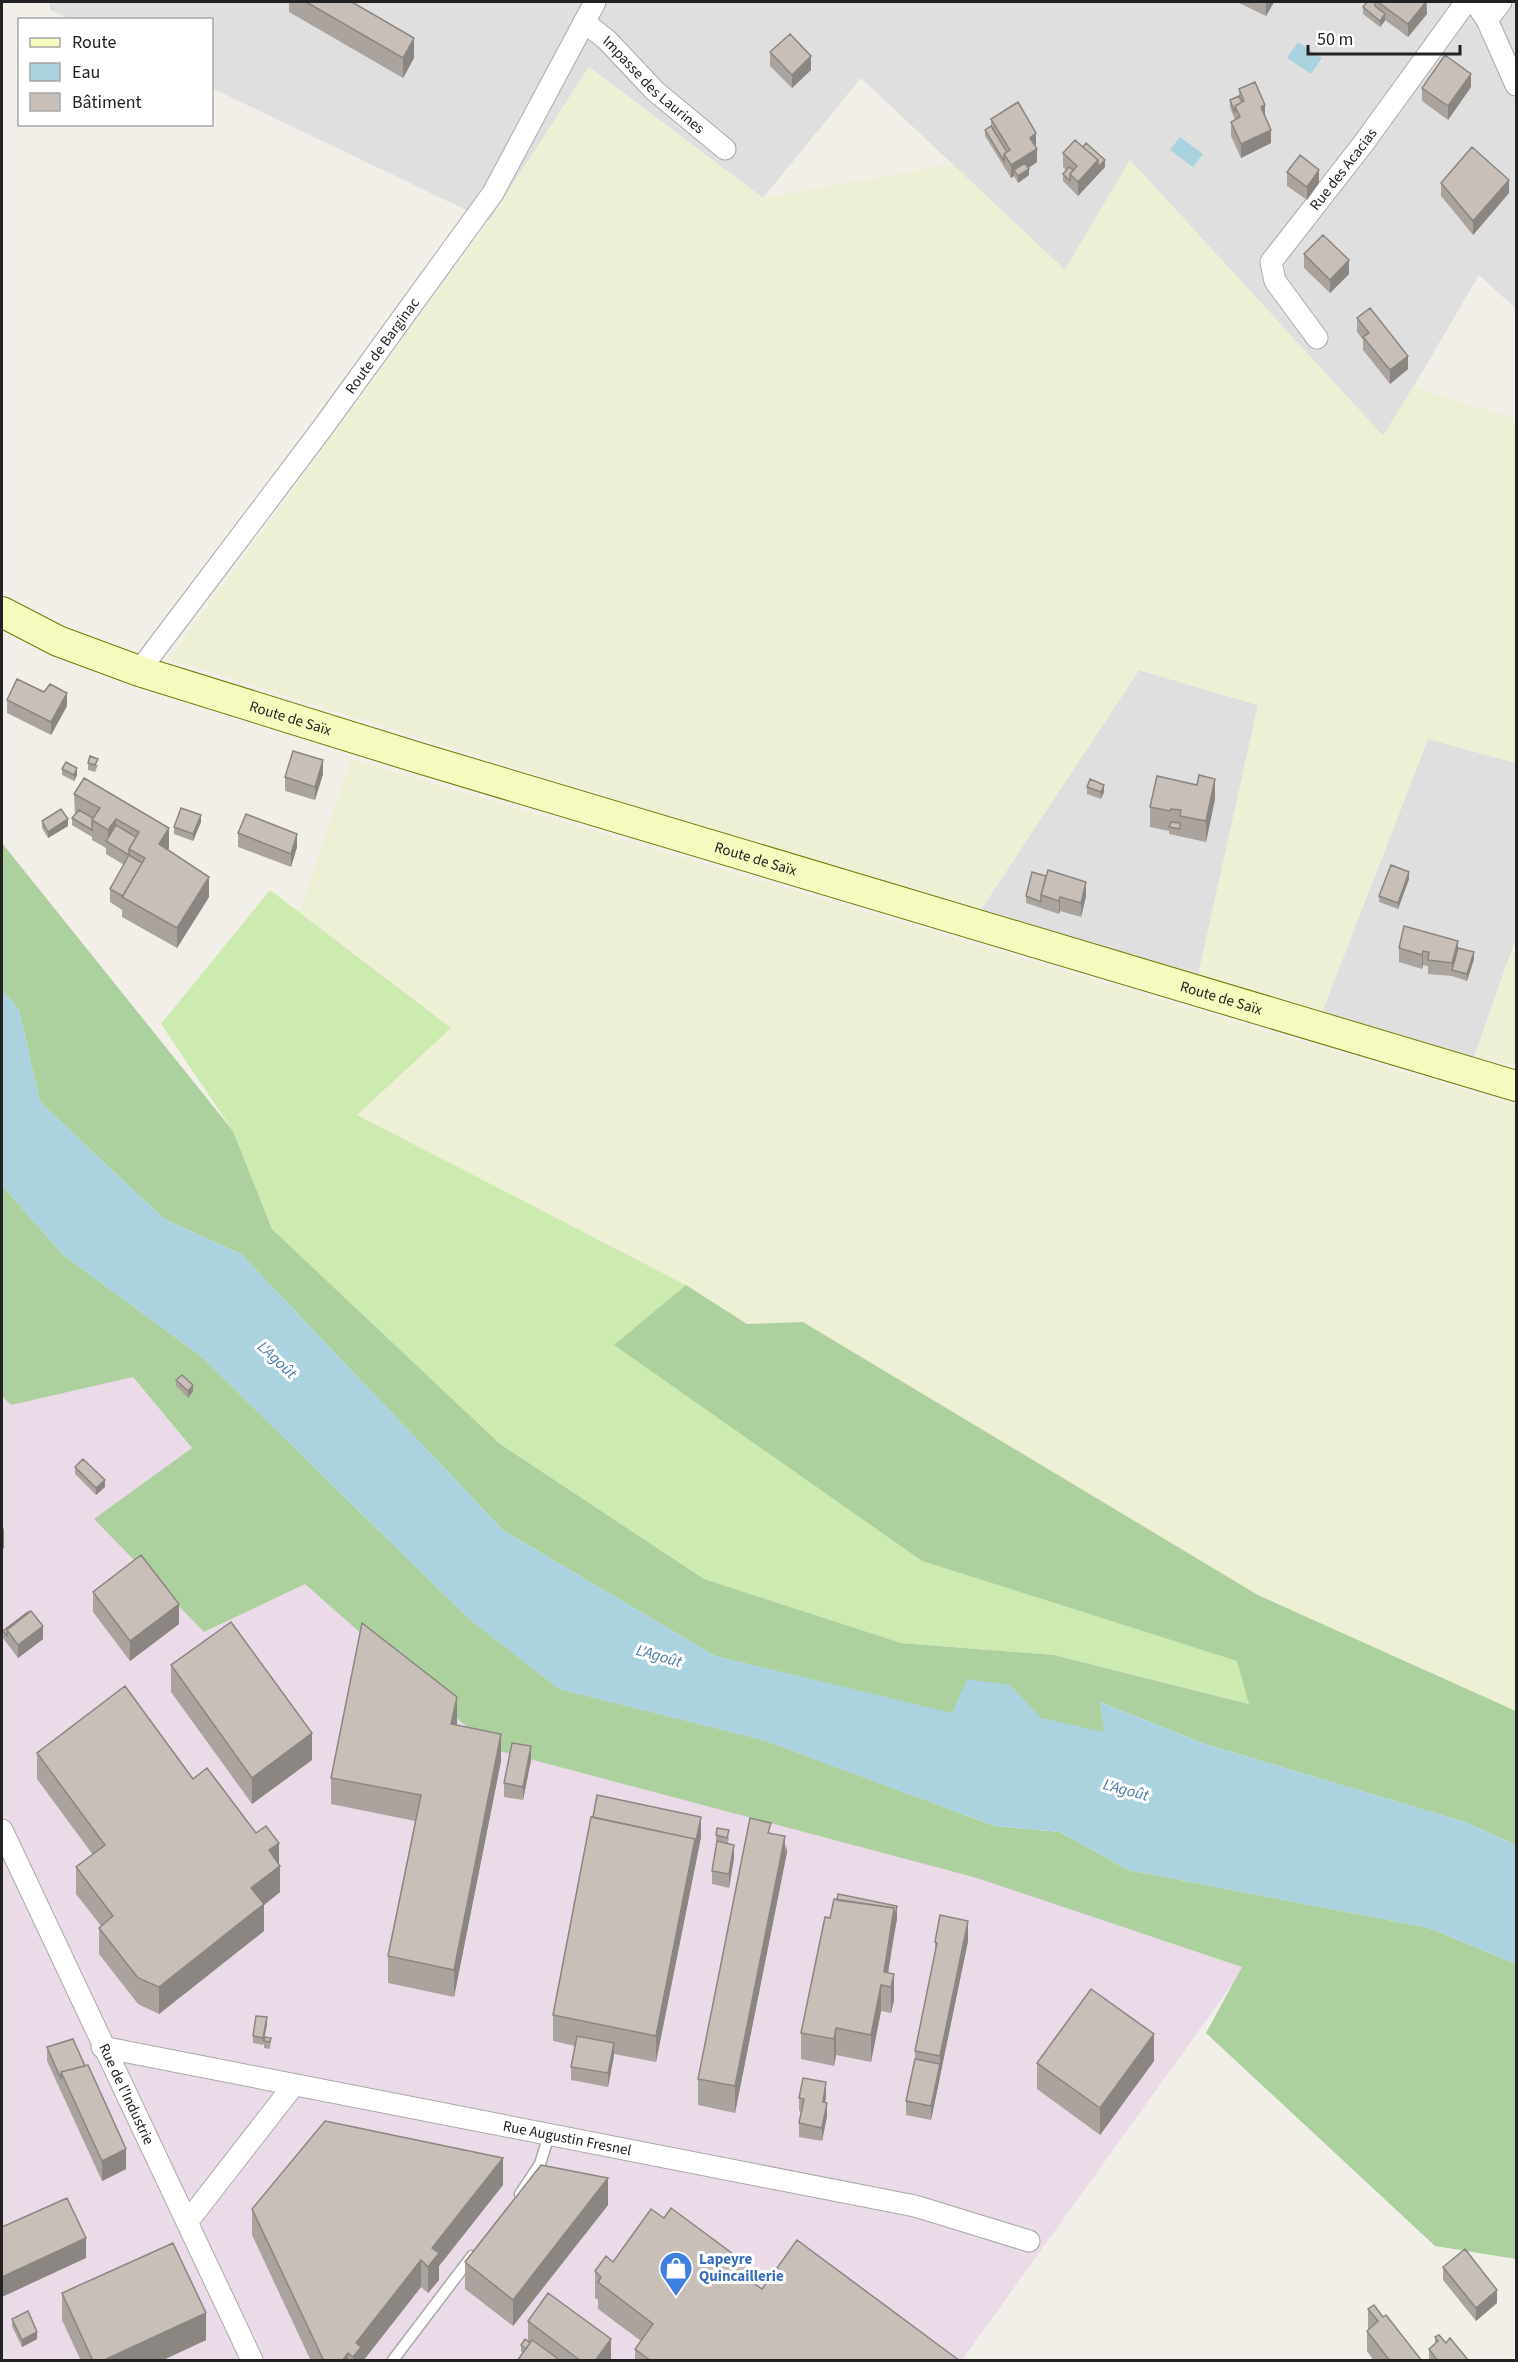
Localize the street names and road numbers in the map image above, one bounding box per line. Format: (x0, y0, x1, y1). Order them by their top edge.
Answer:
street label: Impasse des Laurines (599, 30, 709, 139)
street label: Rue des Acacias (1305, 123, 1382, 215)
street label: Route de Barginac (340, 293, 424, 398)
street label: Route de Saïx (247, 695, 334, 741)
street label: Route de Saïx (712, 836, 800, 881)
street label: Route de Saïx (1178, 976, 1265, 1020)
street label: Rue de l'Industrie (94, 2040, 159, 2148)
street label: Rue Augustin Fresnel (501, 2115, 633, 2161)

